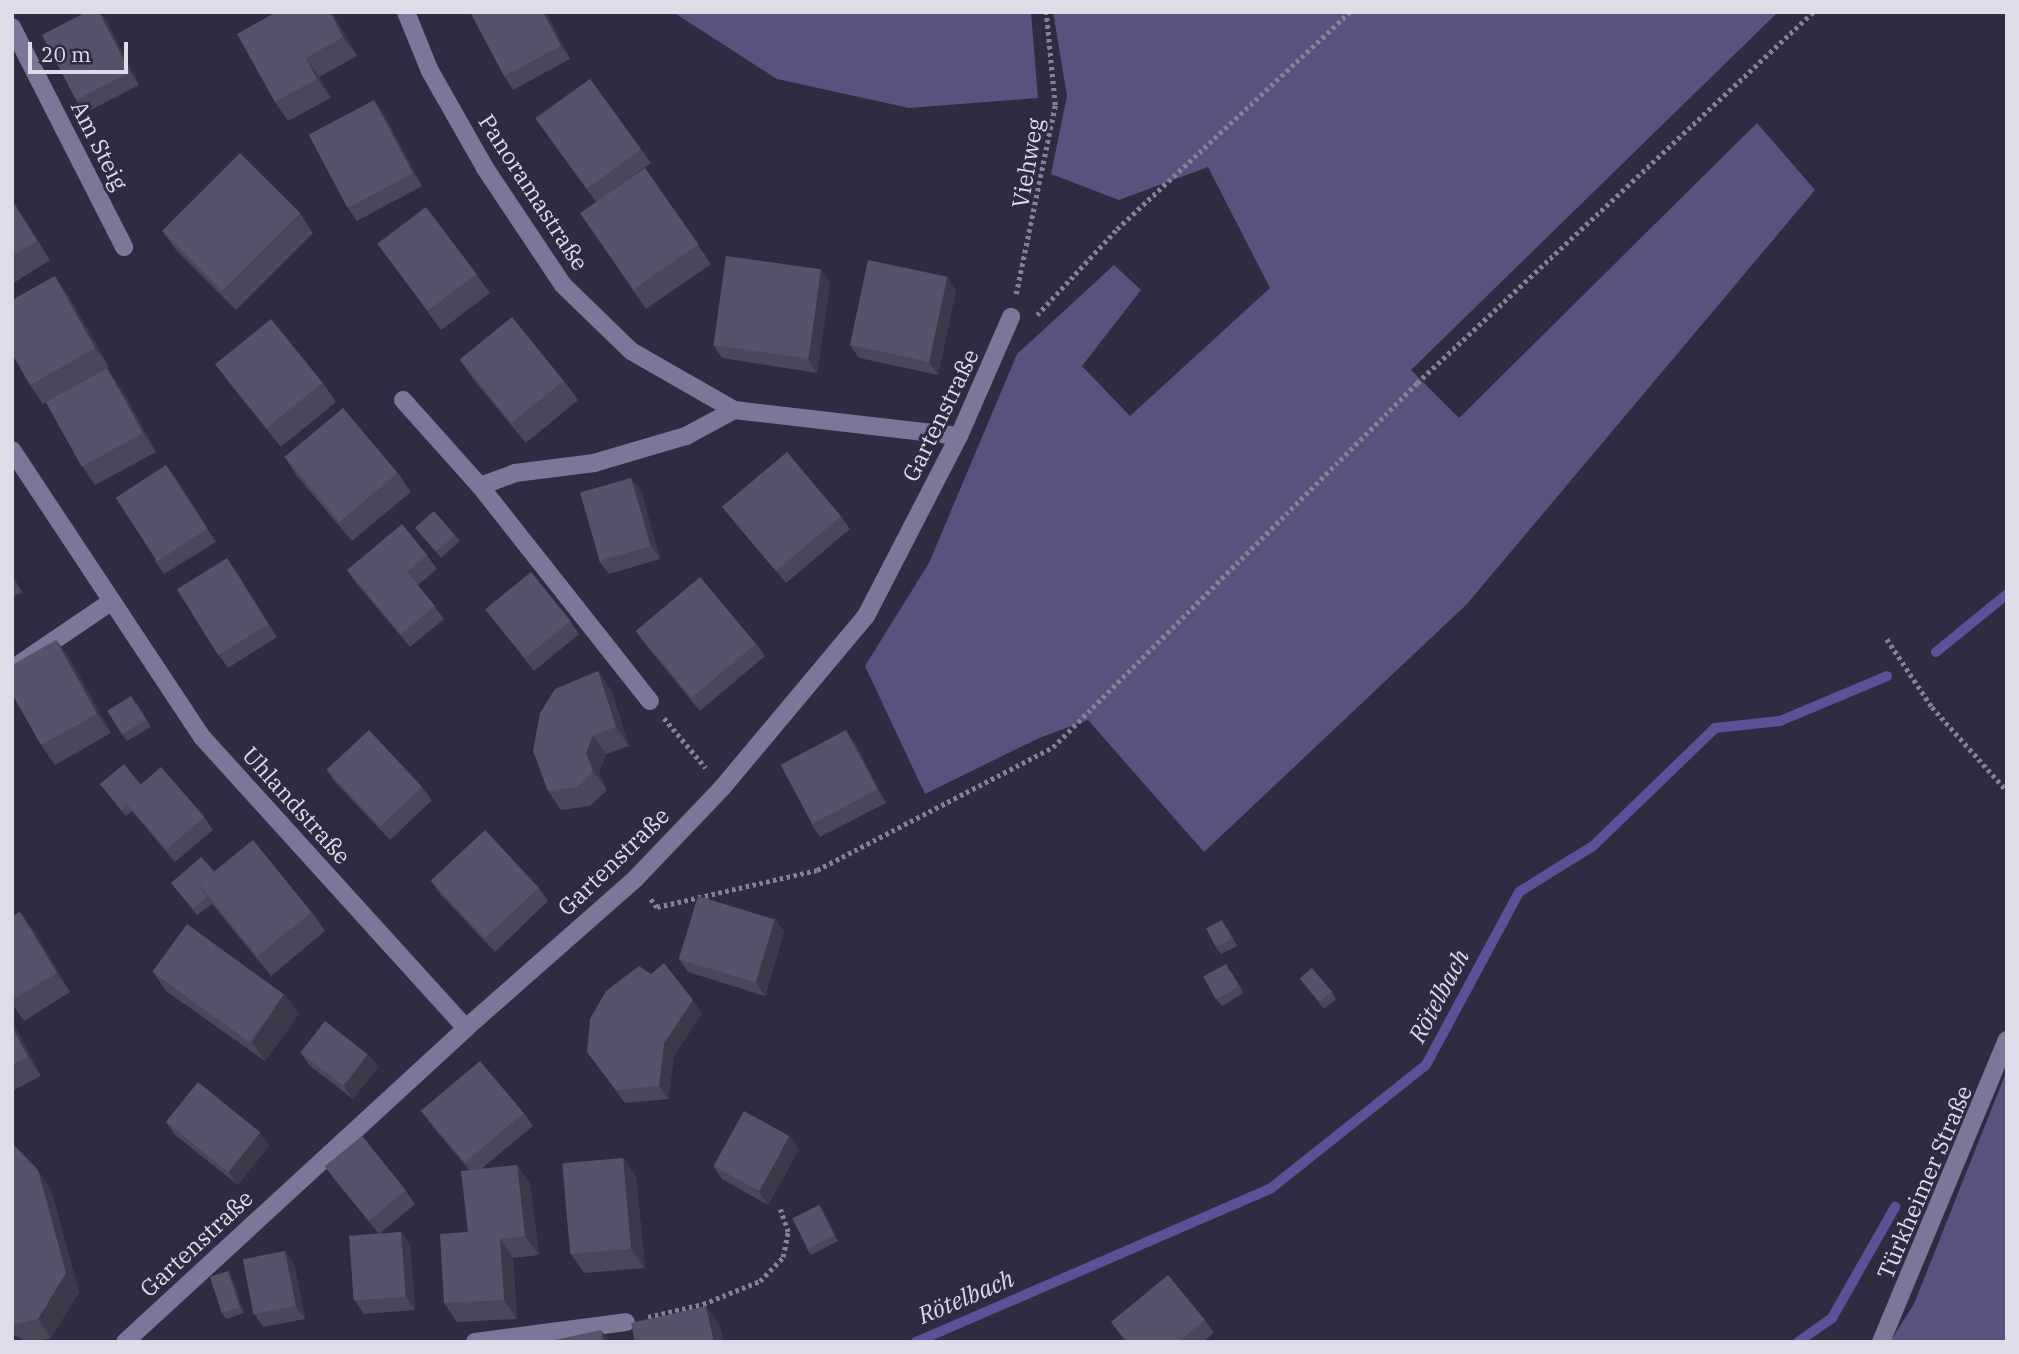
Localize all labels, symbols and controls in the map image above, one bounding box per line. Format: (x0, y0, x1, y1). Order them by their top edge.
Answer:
scale bar (32, 28, 131, 72)
text: 20 m (41, 40, 91, 68)
street label: Am Steig (66, 96, 134, 194)
street label: Panoramastraße (473, 109, 595, 275)
street label: Viehweg (1006, 116, 1048, 210)
street label: Gartenstraße (896, 344, 984, 486)
street label: Uhlandstraße (237, 741, 357, 869)
street label: Gartenstraße (552, 801, 674, 921)
water label: Rötelbach (1403, 945, 1475, 1047)
street label: Türkheimer Straße (1871, 1081, 1977, 1283)
street label: Gartenstraße (134, 1184, 258, 1302)
water label: Rötelbach (914, 1264, 1018, 1330)

